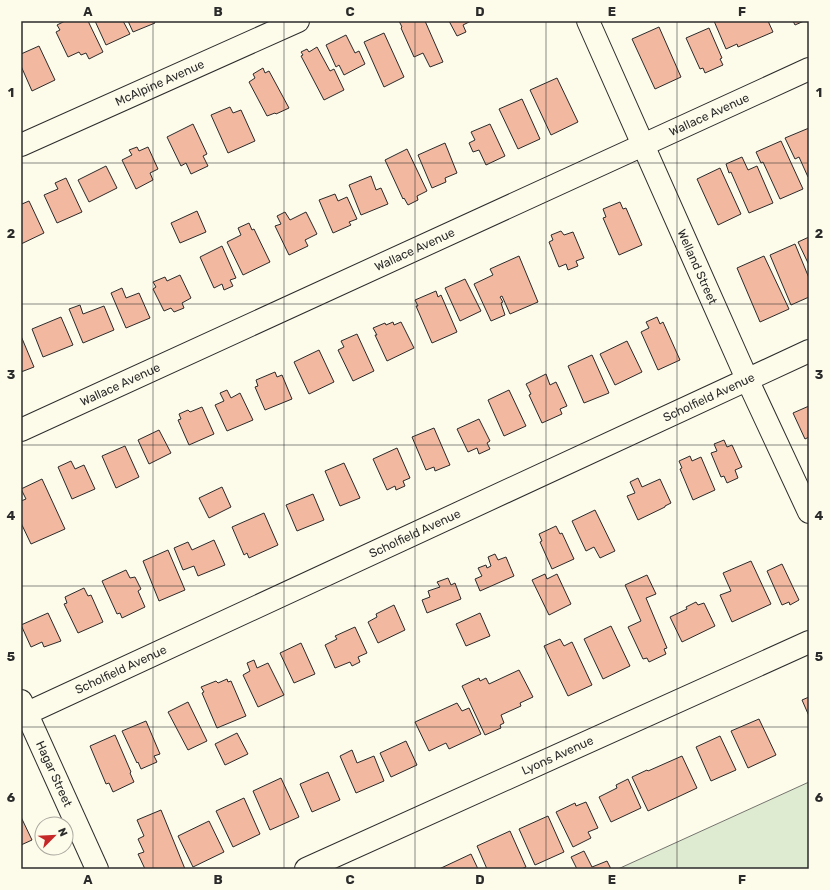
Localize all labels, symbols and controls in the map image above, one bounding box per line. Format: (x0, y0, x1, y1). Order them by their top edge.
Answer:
text: A (83, 4, 93, 19)
text: B (213, 4, 223, 19)
text: C (345, 4, 355, 19)
text: D (475, 4, 485, 19)
text: E (608, 4, 616, 19)
text: F (738, 4, 746, 19)
street label: McAlpine Avenue (113, 57, 207, 109)
text: 1 (8, 85, 14, 100)
text: 1 (816, 85, 822, 100)
street label: Wallace Avenue (667, 90, 752, 139)
street label: Wallace Avenue (372, 225, 457, 274)
text: 2 (7, 226, 15, 241)
text: 2 (815, 226, 823, 241)
street label: Welland Street (674, 227, 720, 307)
street label: Wallace Avenue (78, 360, 163, 409)
text: 3 (7, 367, 16, 382)
text: 3 (815, 367, 824, 382)
street label: Scholfield Avenue (661, 370, 757, 425)
street label: Scholfield Avenue (367, 506, 463, 561)
text: 4 (7, 508, 16, 523)
text: 4 (815, 508, 824, 523)
street label: Scholfield Avenue (73, 642, 169, 697)
text: 5 (7, 649, 15, 664)
text: 5 (815, 649, 823, 664)
street label: Lyons Avenue (520, 733, 596, 778)
street label: Hagar Street (33, 739, 75, 809)
text: 6 (7, 790, 16, 805)
text: 6 (815, 790, 824, 805)
north arrow (34, 816, 74, 856)
text: N (55, 826, 70, 838)
text: A (83, 872, 93, 887)
text: B (213, 872, 223, 887)
text: C (345, 872, 355, 887)
text: D (475, 872, 485, 887)
text: E (608, 872, 616, 887)
text: F (738, 872, 746, 887)

